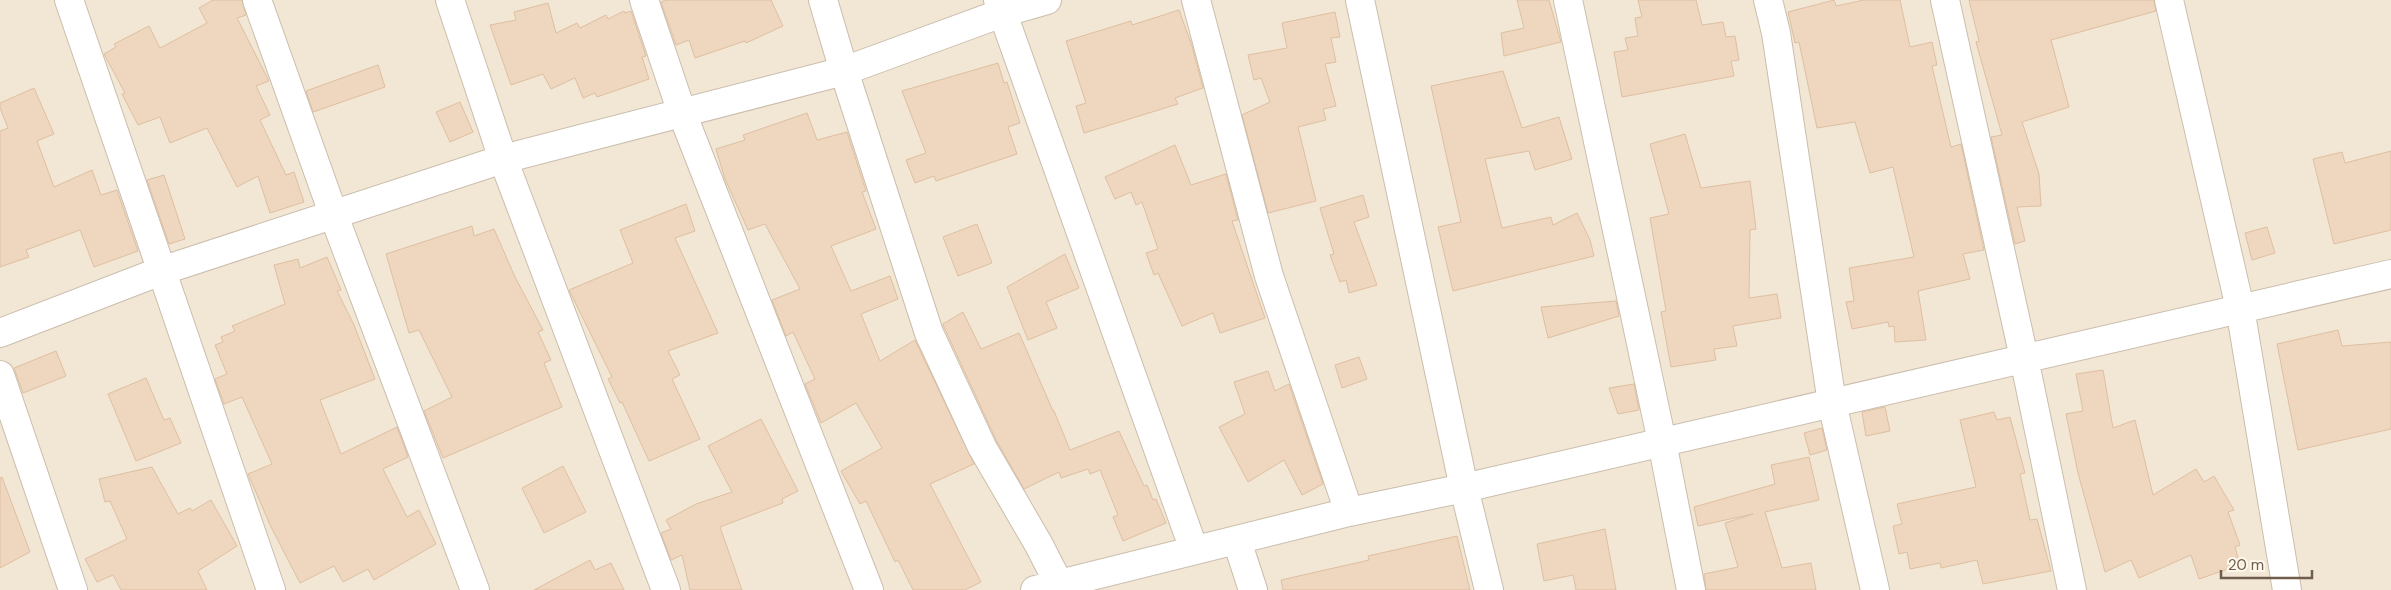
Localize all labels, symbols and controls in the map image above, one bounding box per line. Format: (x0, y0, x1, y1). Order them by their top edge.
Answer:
scale bar (2221, 548, 2312, 580)
text: 20 m (2228, 555, 2264, 575)

